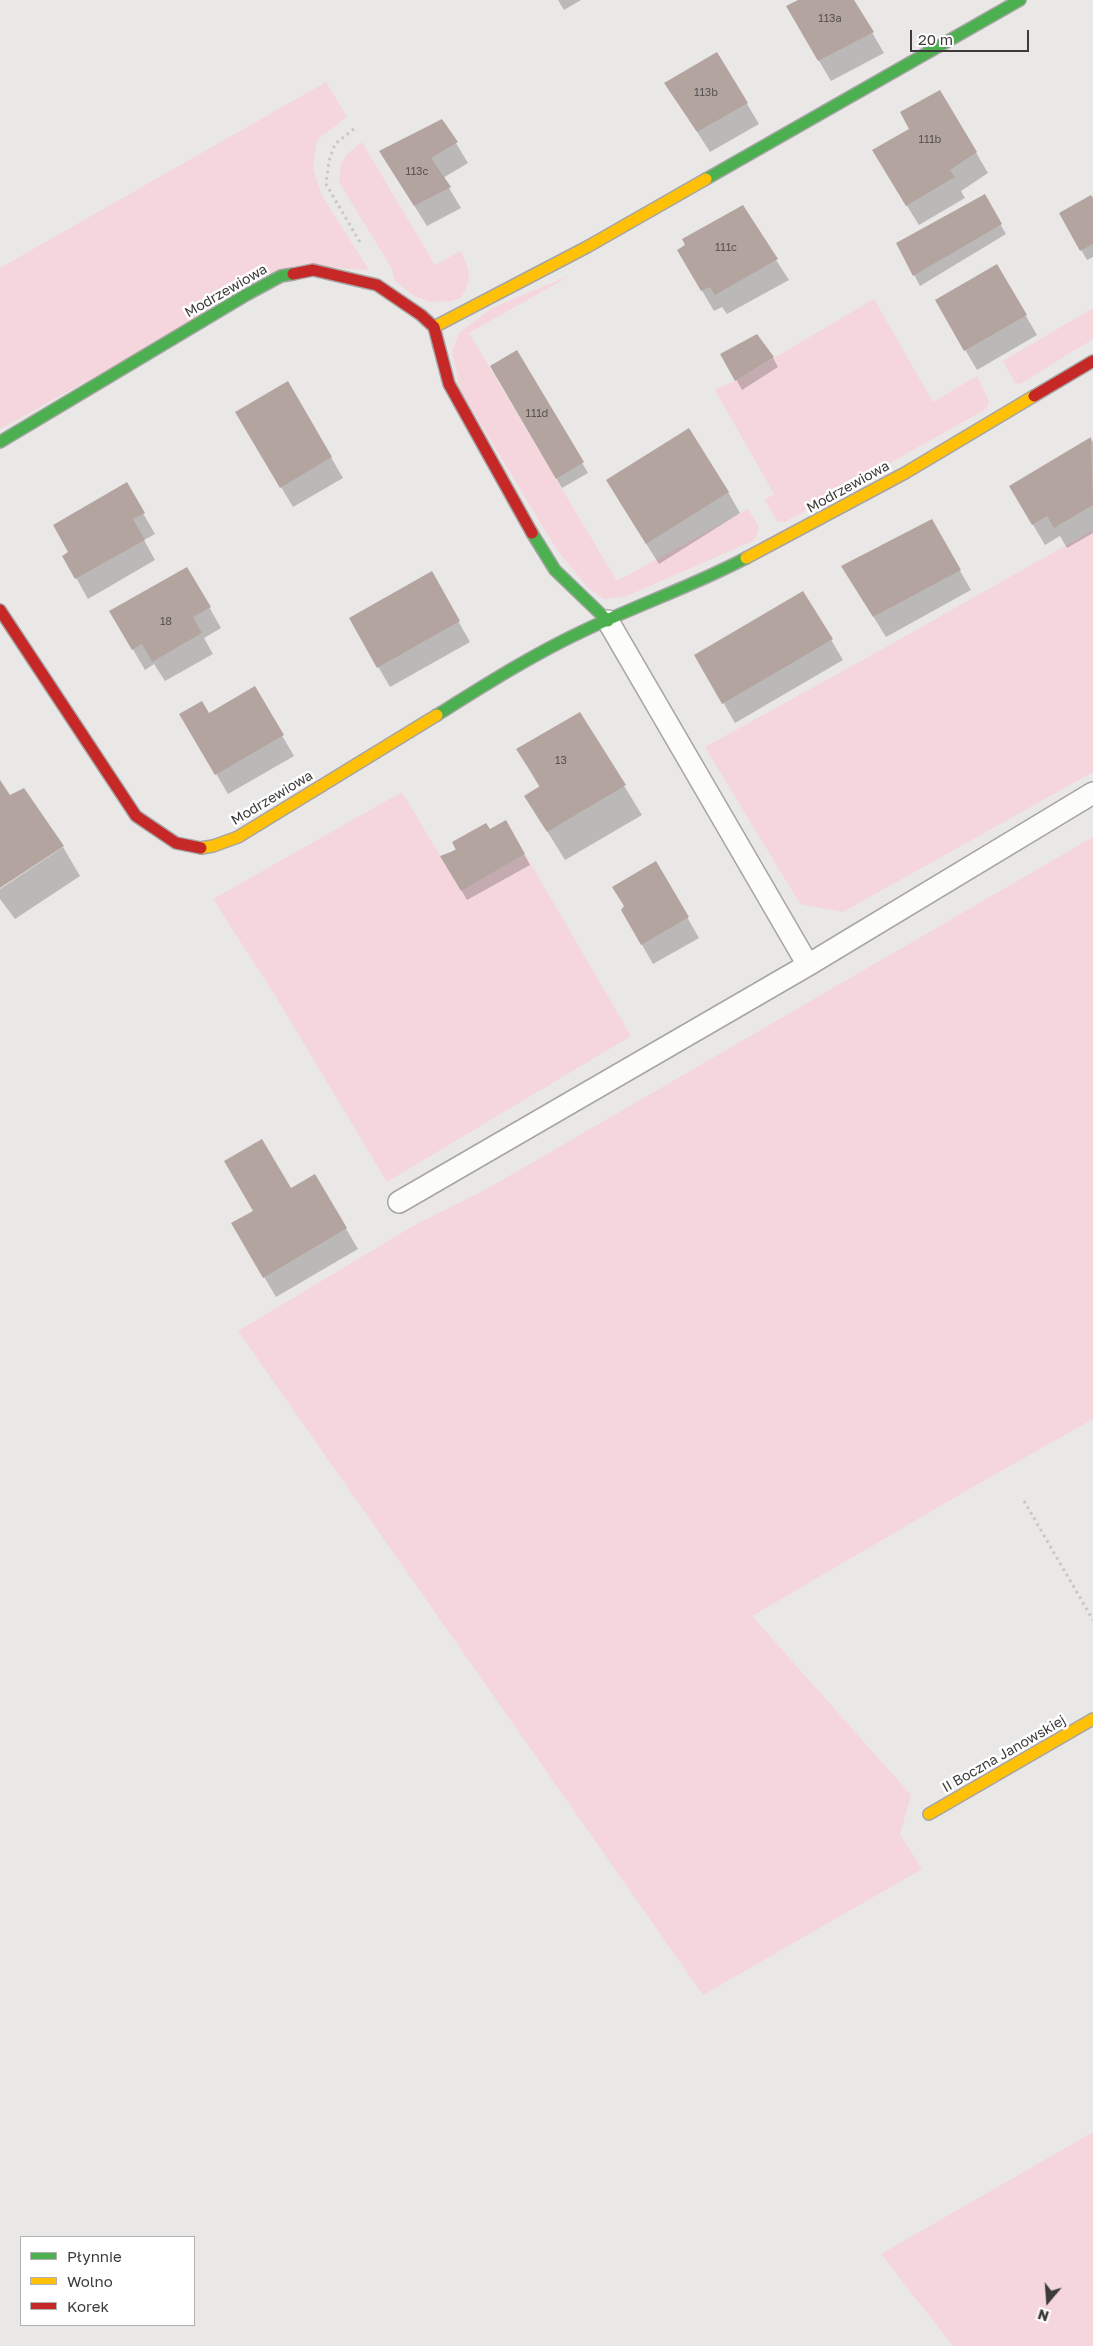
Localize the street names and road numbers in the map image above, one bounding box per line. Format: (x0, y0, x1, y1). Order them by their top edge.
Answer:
street label: Modrzewiowa (182, 261, 270, 321)
street label: Modrzewiowa (804, 457, 892, 517)
street label: Modrzewiowa (228, 767, 316, 829)
street label: II Boczna Janowskiej (939, 1712, 1069, 1796)

